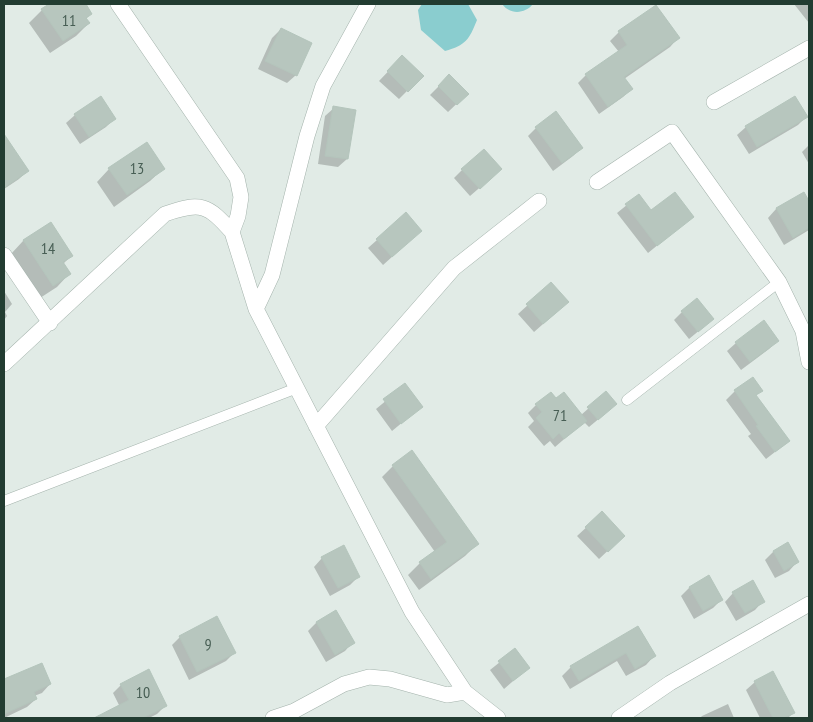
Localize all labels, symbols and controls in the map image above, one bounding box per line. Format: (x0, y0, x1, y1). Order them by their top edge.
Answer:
house number: 11 (62, 10, 76, 30)
house number: 13 (130, 158, 144, 178)
house number: 14 (41, 238, 55, 258)
house number: 71 (553, 405, 567, 425)
house number: 9 (204, 634, 212, 654)
house number: 10 (136, 682, 150, 702)

